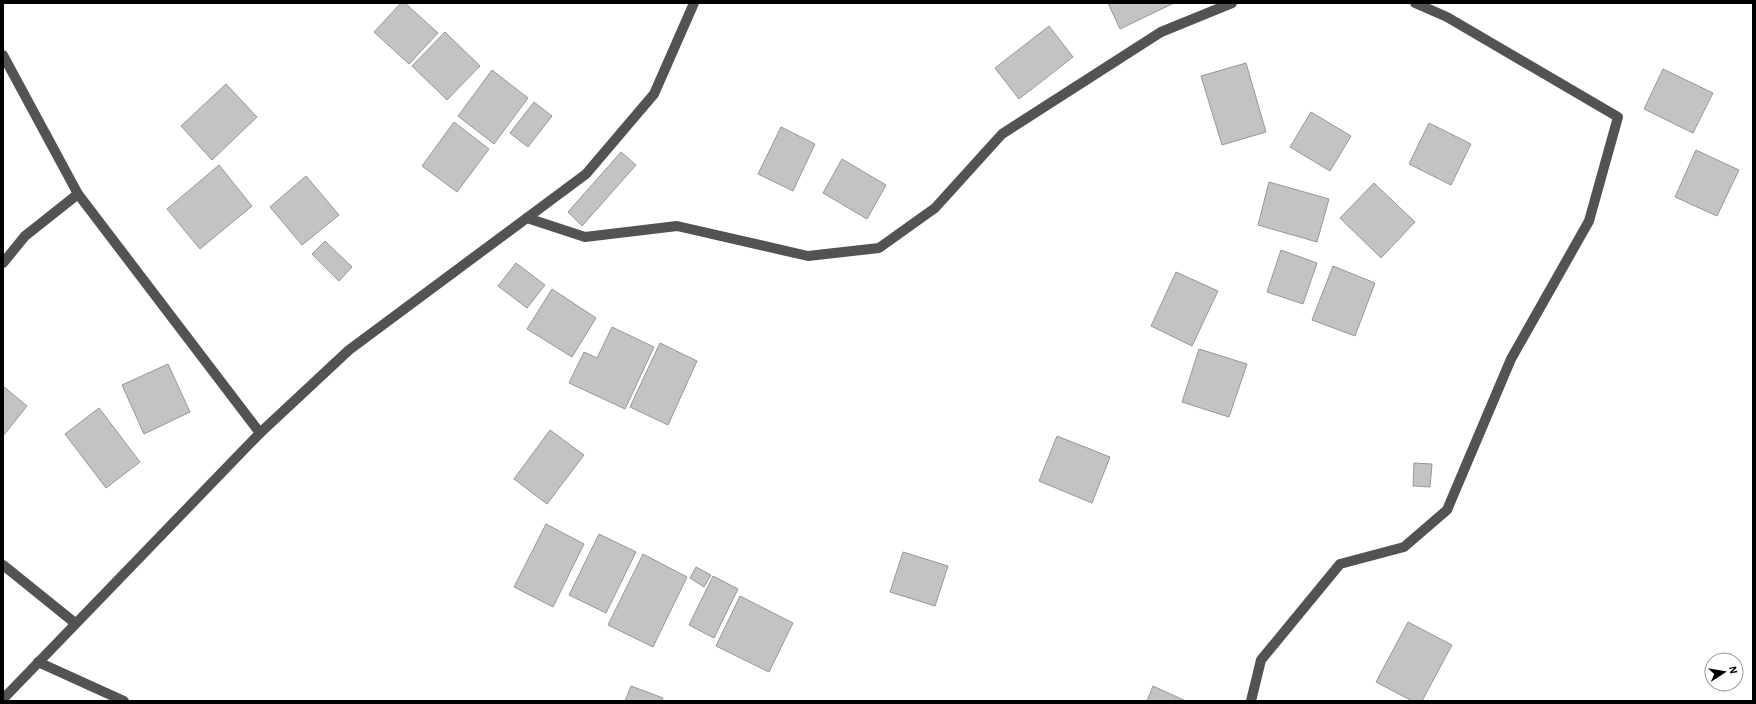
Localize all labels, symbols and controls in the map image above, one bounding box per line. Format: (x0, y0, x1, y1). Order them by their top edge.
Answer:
north arrow (1704, 652, 1744, 692)
text: N (1727, 665, 1739, 675)

